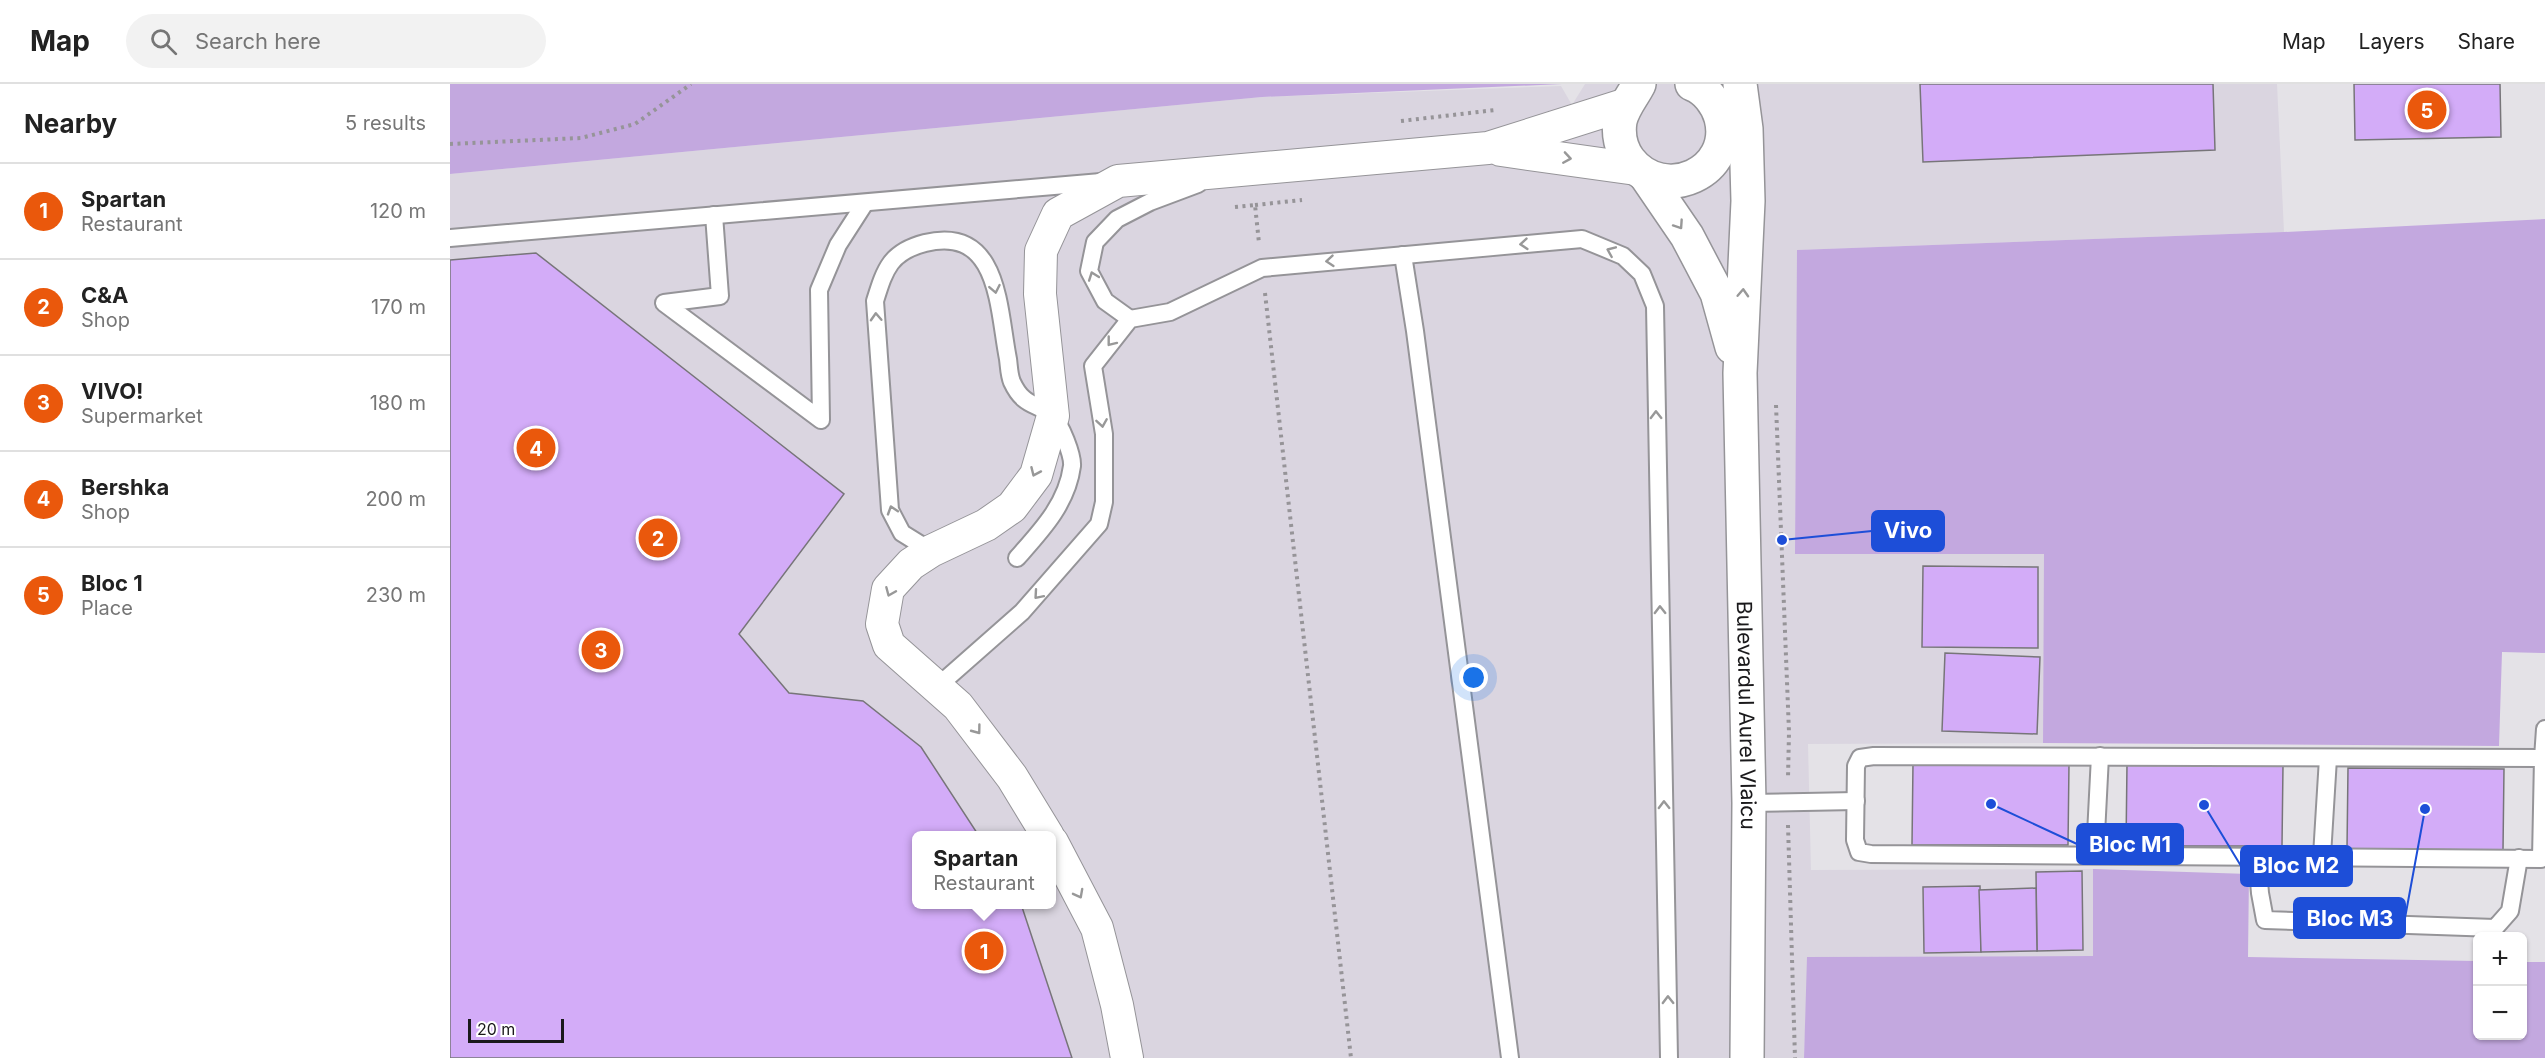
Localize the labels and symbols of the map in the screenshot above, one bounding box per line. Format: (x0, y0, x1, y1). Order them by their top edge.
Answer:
pin: 5 (2408, 87, 2446, 132)
one-way arrow (1563, 151, 1572, 163)
one-way arrow (1672, 218, 1683, 229)
one-way arrow (1519, 237, 1528, 250)
one-way arrow (1606, 246, 1617, 258)
one-way arrow (1325, 255, 1334, 268)
one-way arrow (1088, 272, 1101, 282)
one-way arrow (988, 284, 1001, 294)
one-way arrow (1737, 289, 1750, 298)
one-way arrow (870, 312, 883, 321)
one-way arrow (1108, 336, 1119, 347)
one-way arrow (1650, 410, 1663, 419)
one-way arrow (1095, 418, 1108, 428)
pin: 4 (516, 426, 556, 470)
one-way arrow (1031, 465, 1043, 476)
one-way arrow (887, 506, 900, 516)
callout: Vivo (1872, 511, 1944, 551)
pin: 2 (638, 516, 678, 560)
text: Vivo (1884, 517, 1932, 543)
one-way arrow (885, 586, 897, 597)
one-way arrow (1034, 588, 1045, 599)
street label: Bulevardul Aurel Vlaicu (1732, 601, 1762, 830)
one-way arrow (1654, 605, 1667, 614)
pin: 3 (582, 628, 620, 672)
your location (1459, 663, 1488, 692)
one-way arrow (969, 723, 980, 734)
one-way arrow (1658, 800, 1670, 809)
callout: Bloc M1 (2077, 824, 2183, 864)
text: Bloc M1 (2089, 831, 2171, 857)
callout: Bloc M2 (2241, 846, 2352, 886)
text: Bloc M2 (2253, 852, 2339, 878)
one-way arrow (1072, 888, 1083, 898)
callout: Bloc M3 (2294, 898, 2405, 938)
text: Bloc M3 (2307, 905, 2393, 931)
pin: 1 (964, 928, 1004, 974)
one-way arrow (1661, 995, 1674, 1004)
scale bar (468, 1016, 564, 1044)

